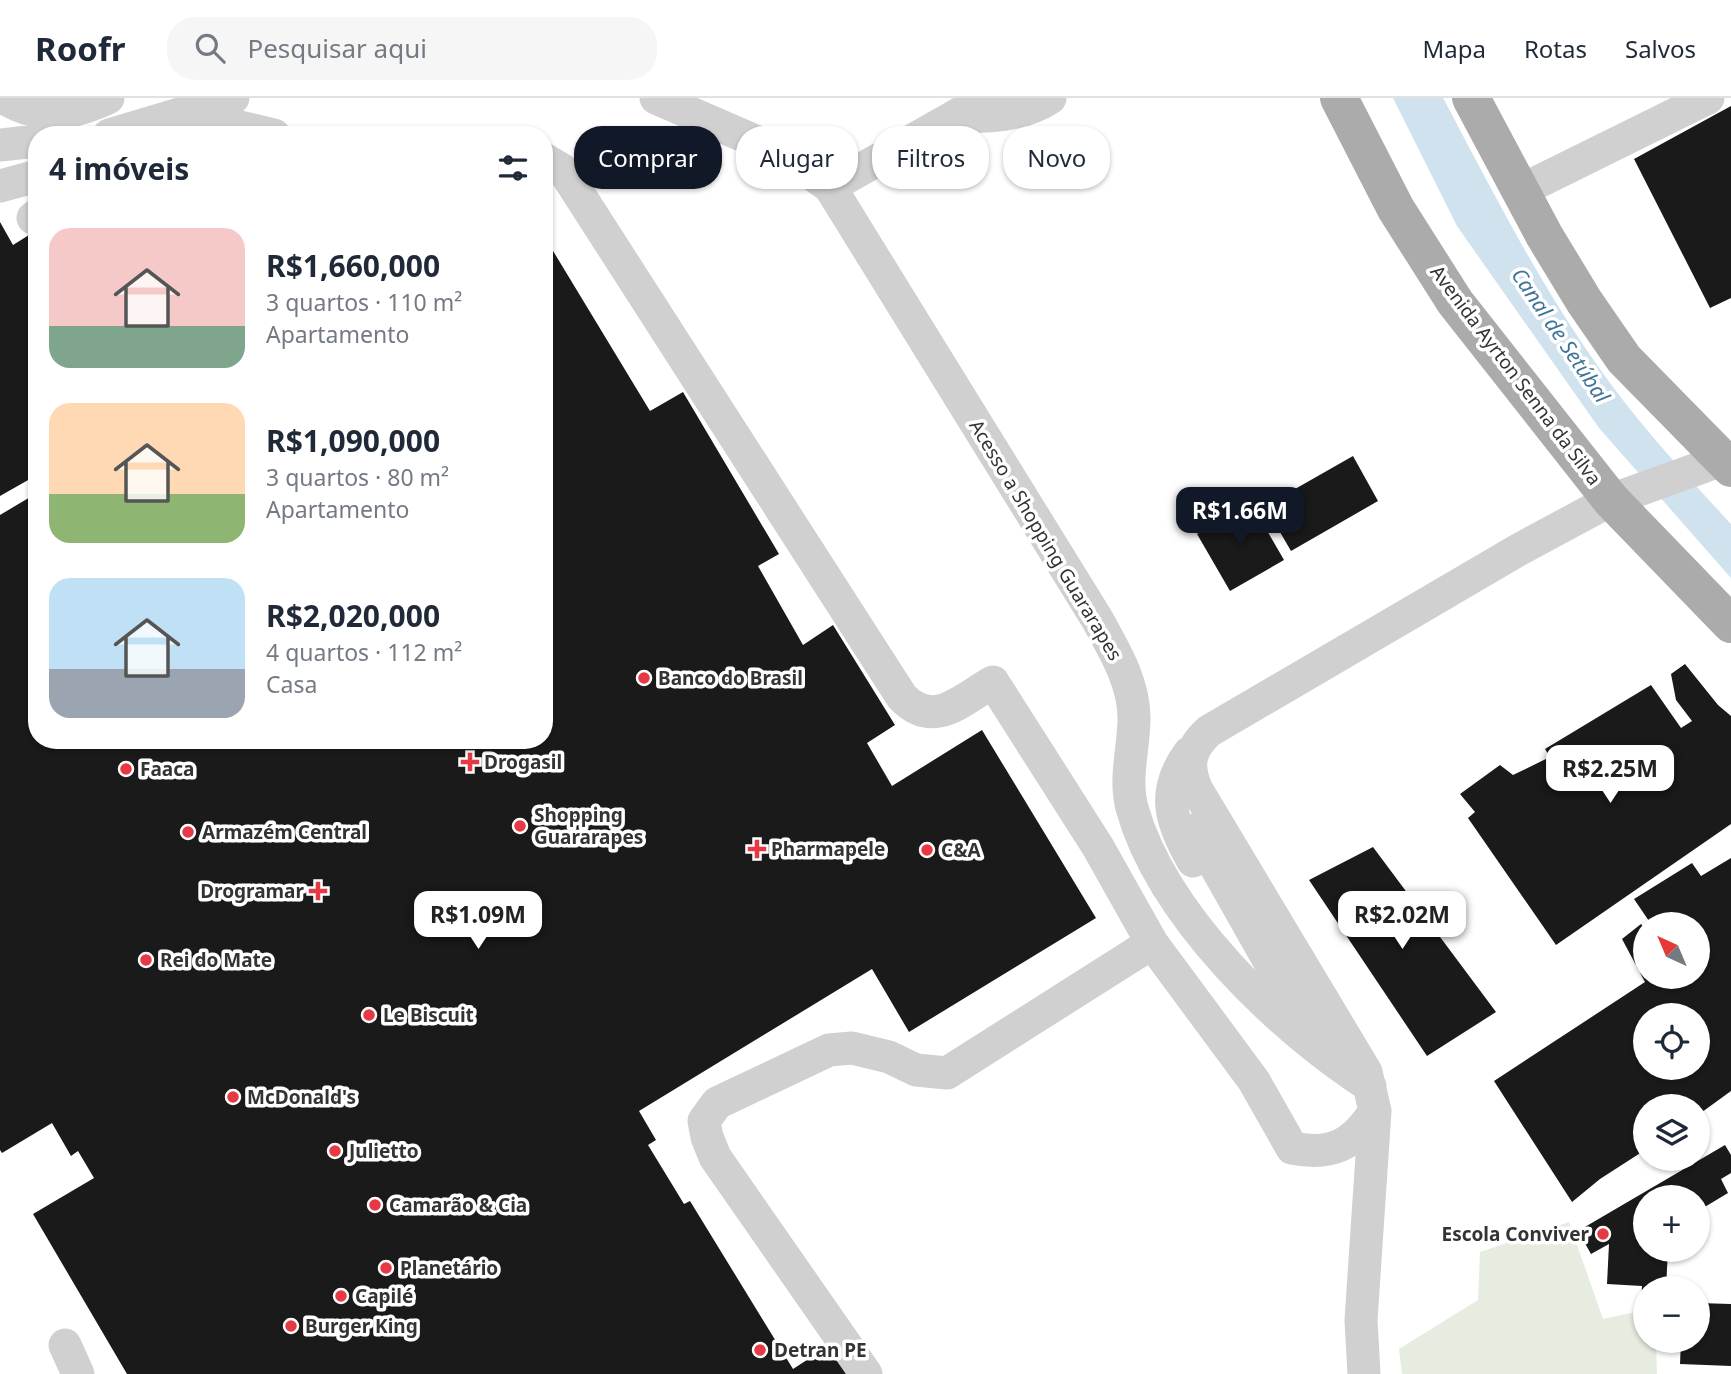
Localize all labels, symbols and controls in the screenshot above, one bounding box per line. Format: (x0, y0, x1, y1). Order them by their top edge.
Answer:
search box (167, 17, 657, 80)
text: Roofr (35, 26, 125, 71)
icon: search (191, 29, 229, 67)
text: Pesquisar aqui (247, 30, 427, 66)
text: Mapa (1422, 32, 1486, 65)
text: Rotas (1524, 32, 1587, 65)
text: Salvos (1625, 32, 1696, 65)
chip: Comprar (574, 126, 722, 189)
chip: Alugar (736, 126, 858, 189)
chip: Filtros (872, 126, 989, 189)
chip: Novo (1003, 126, 1110, 189)
text: 4 imóveis (49, 148, 189, 189)
icon: filters (494, 149, 532, 187)
text: R$1,660,000 (266, 245, 440, 286)
icon: home (105, 256, 189, 340)
street label: Avenida Ayrton Senna da Silva (1425, 260, 1607, 490)
water label: Canal de Setúbal (1505, 262, 1617, 408)
text: 3 quartos · 110 m² (266, 286, 462, 318)
text: Apartamento (266, 318, 409, 350)
street label: Acesso a Shopping Guararapes (964, 415, 1128, 665)
text: R$1,090,000 (266, 420, 440, 461)
icon: home (105, 431, 189, 515)
text: 3 quartos · 80 m² (266, 461, 449, 493)
pin: R$1.66M (1175, 488, 1305, 547)
text: Apartamento (266, 493, 409, 525)
text: R$1.66M (1192, 494, 1288, 526)
text: R$2,020,000 (266, 595, 440, 636)
icon: home (105, 606, 189, 690)
text: 4 quartos · 112 m² (266, 636, 462, 668)
place label: Banco do Brasil (658, 665, 803, 691)
text: Casa (266, 668, 317, 700)
marker: Banco do Brasil (636, 670, 652, 686)
pin: R$2.25M (1545, 746, 1675, 805)
place label: Drogasil (484, 749, 562, 775)
text: R$2.25M (1562, 752, 1658, 784)
marker: Drogasil (462, 754, 478, 770)
place label: Faaca (140, 756, 194, 782)
marker: Faaca (118, 761, 134, 777)
place label: Shopping Guararapes (534, 802, 643, 850)
marker: Shopping Guararapes (512, 818, 528, 834)
place label: Armazém Central (202, 819, 367, 845)
marker: Armazém Central (180, 824, 196, 840)
place label: Pharmapele (771, 836, 885, 862)
place label: C&A (941, 837, 981, 863)
marker: Pharmapele (749, 841, 765, 857)
marker: C&A (919, 842, 935, 858)
place label: Drogramar (200, 878, 304, 904)
marker: Drogramar (310, 883, 326, 899)
pin: R$1.09M (413, 892, 543, 951)
pin: R$2.02M (1337, 892, 1467, 951)
text: R$1.09M (430, 898, 526, 930)
text: R$2.02M (1354, 898, 1450, 930)
north arrow (1633, 912, 1710, 989)
map controls (1633, 912, 1710, 1353)
place label: Rei do Mate (160, 947, 272, 973)
marker: Rei do Mate (138, 952, 154, 968)
place label: Le Biscuit (383, 1002, 474, 1028)
button: locate (1633, 1003, 1710, 1080)
marker: Le Biscuit (361, 1007, 377, 1023)
place label: McDonald's (247, 1084, 356, 1110)
marker: McDonald's (225, 1089, 241, 1105)
button: layers (1633, 1094, 1710, 1171)
place label: Julietto (347, 1138, 419, 1164)
marker: Julietto (327, 1143, 343, 1159)
button: + (1633, 1185, 1710, 1262)
place label: Camarão & Cia (389, 1192, 527, 1218)
marker: Camarão & Cia (367, 1197, 383, 1213)
place label: Escola Conviver (1442, 1221, 1590, 1247)
marker: Escola Conviver (1595, 1226, 1611, 1242)
place label: Planetário (400, 1255, 498, 1281)
marker: Planetário (378, 1260, 394, 1276)
button: − (1633, 1276, 1710, 1353)
place label: Capilé (355, 1283, 413, 1309)
marker: Capilé (333, 1288, 349, 1304)
place label: Burger King (305, 1313, 418, 1339)
marker: Burger King (283, 1318, 299, 1334)
place label: Detran PE (774, 1337, 867, 1363)
marker: Detran PE (752, 1342, 768, 1358)

